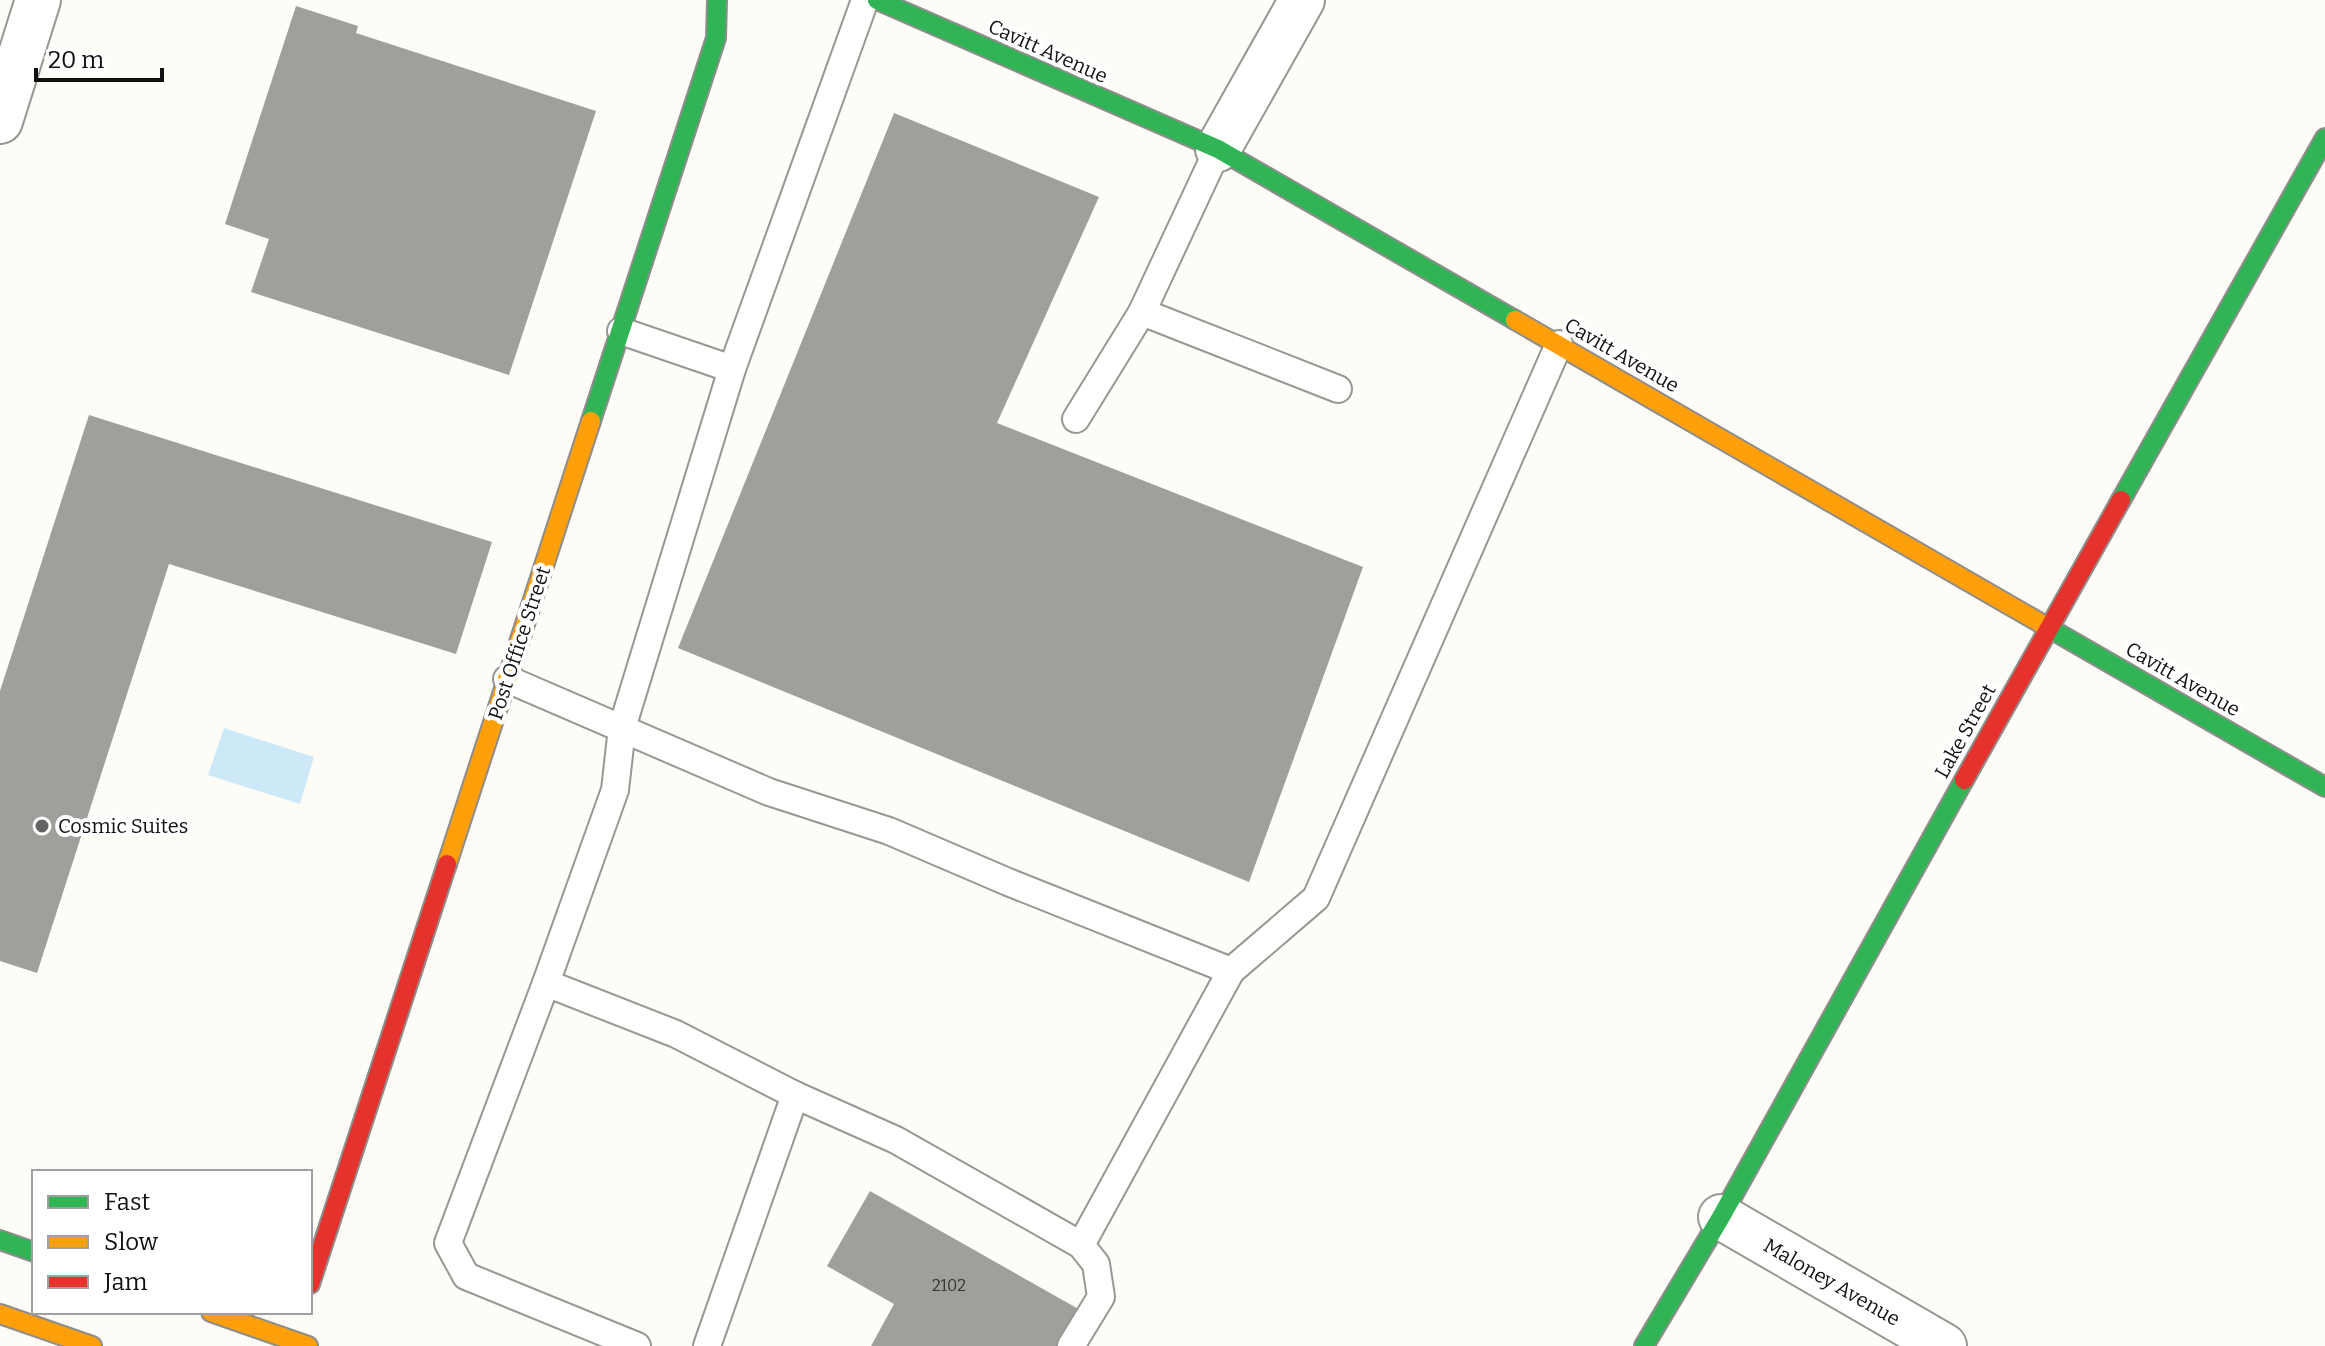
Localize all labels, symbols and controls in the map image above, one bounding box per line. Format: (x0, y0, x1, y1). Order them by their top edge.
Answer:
street label: Cavitt Avenue (985, 14, 1111, 88)
scale bar (36, 32, 162, 82)
text: 20 m (48, 46, 104, 74)
street label: Cavitt Avenue (1561, 313, 1683, 397)
street label: Post Office Street (483, 563, 555, 723)
street label: Cavitt Avenue (2122, 637, 2244, 721)
street label: Lake Street (1929, 680, 2001, 782)
place label: Cosmic Suites (58, 814, 188, 838)
marker: Cosmic Suites (33, 817, 51, 835)
legend (32, 1170, 312, 1314)
text: Fast (104, 1188, 150, 1216)
text: Slow (104, 1228, 159, 1256)
street label: Maloney Avenue (1759, 1233, 1905, 1331)
text: Jam (103, 1268, 148, 1296)
house number: 2102 (932, 1276, 966, 1295)

